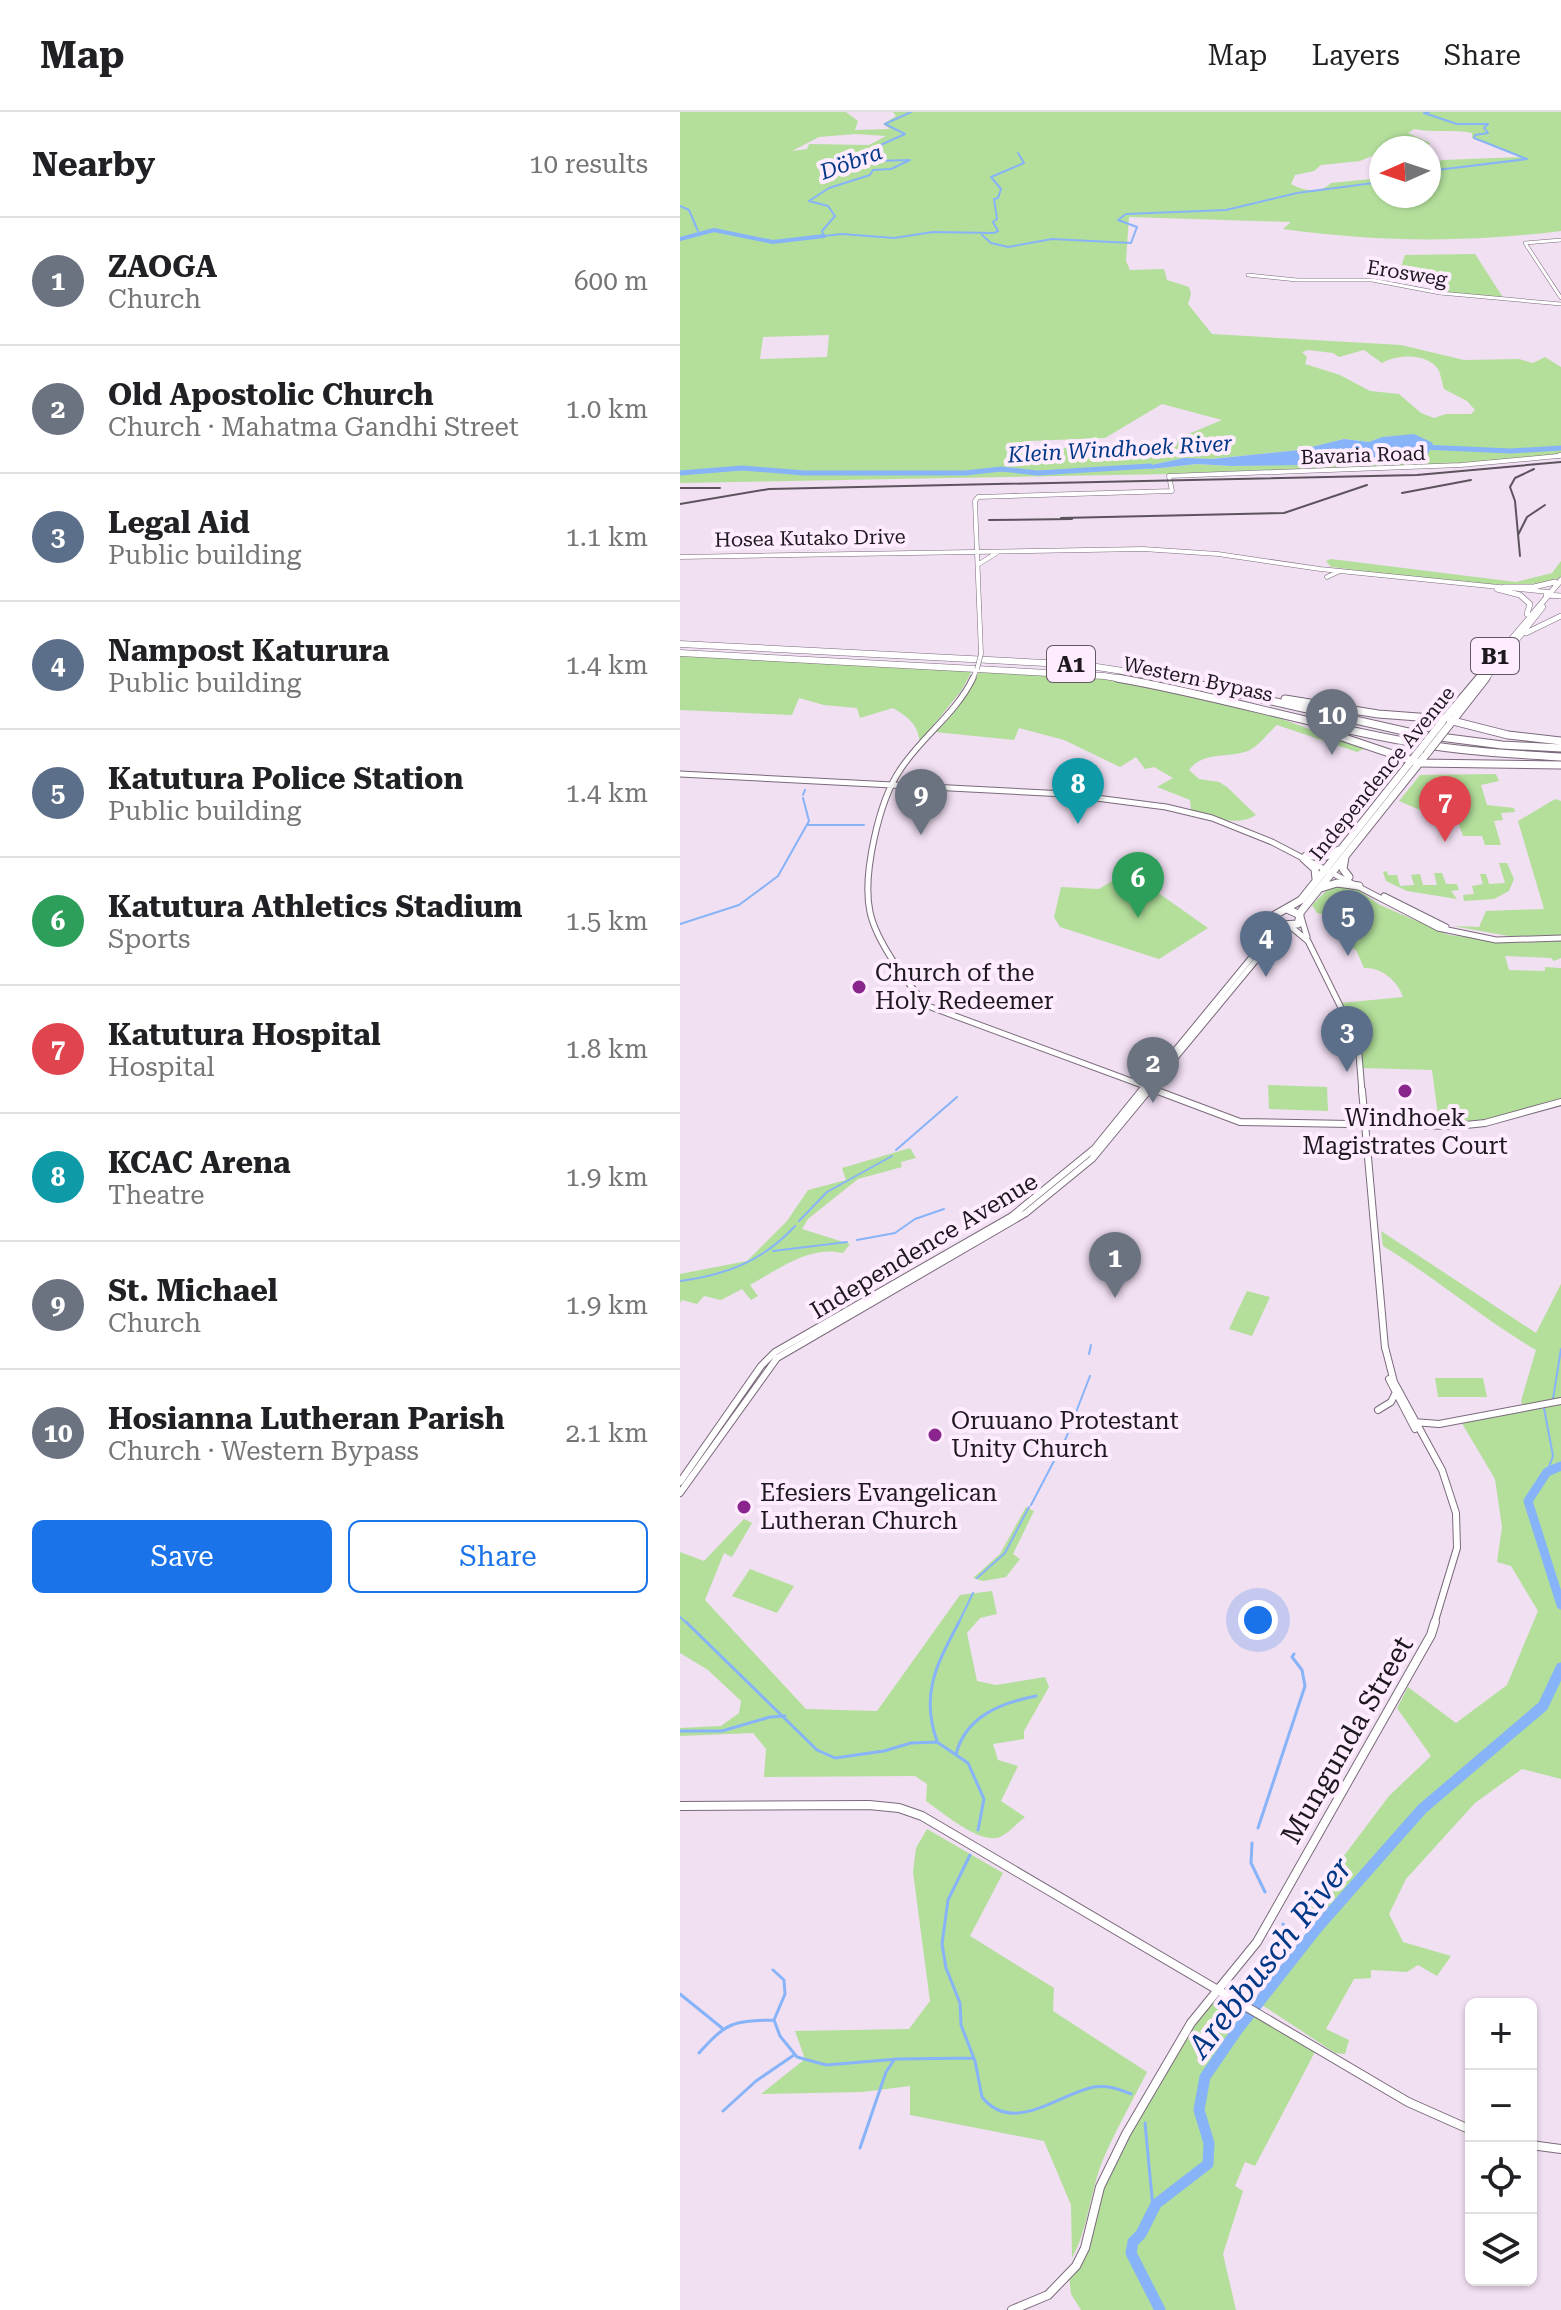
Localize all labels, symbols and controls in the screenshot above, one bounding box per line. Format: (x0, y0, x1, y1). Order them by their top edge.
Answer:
text: Map (40, 33, 125, 77)
text: Map (1208, 39, 1267, 72)
text: Layers (1311, 39, 1400, 72)
text: Share (1444, 39, 1521, 72)
north arrow (1369, 136, 1441, 208)
water label: Döbra (815, 139, 886, 185)
text: Nearby (32, 144, 155, 184)
text: 10 results (529, 149, 648, 179)
text: ZAOGA (108, 249, 217, 284)
street label: Erosweg (1365, 255, 1449, 291)
text: 1 (51, 266, 65, 296)
text: 600 m (574, 266, 648, 296)
text: Church (108, 284, 201, 314)
text: Old Apostolic Church (108, 377, 434, 412)
text: 2 (51, 394, 65, 424)
text: 1.0 km (565, 394, 648, 424)
text: Church · Mahatma Gandhi Street (108, 412, 519, 442)
water label: Klein Windhoek River (1006, 431, 1233, 467)
street label: Bavaria Road (1300, 441, 1426, 469)
text: Legal Aid (108, 505, 250, 540)
text: 3 (51, 522, 65, 552)
text: 1.1 km (565, 522, 648, 552)
street label: Hosea Kutako Drive (714, 524, 906, 552)
text: Public building (108, 540, 301, 570)
text: Nampost Katurura (108, 633, 389, 668)
road number: B1 (1471, 638, 1519, 674)
road number: A1 (1047, 646, 1095, 682)
text: 4 (51, 650, 65, 680)
text: 1.4 km (565, 650, 648, 680)
street label: Western Bypass (1121, 651, 1275, 707)
text: Public building (108, 668, 301, 698)
street label: Independence Avenue (1304, 681, 1460, 865)
pin: 10 (1306, 689, 1358, 755)
pin: 8 (1052, 758, 1104, 824)
text: Katutura Police Station (108, 761, 464, 796)
pin: 9 (895, 769, 947, 835)
pin: 7 (1419, 776, 1471, 842)
text: 5 (51, 778, 65, 808)
text: 1.4 km (565, 778, 648, 808)
text: Public building (108, 796, 301, 826)
pin: 6 (1112, 852, 1164, 918)
text: Katutura Athletics Stadium (108, 889, 522, 924)
pin: 5 (1322, 890, 1374, 956)
text: 6 (51, 906, 65, 936)
text: 1.5 km (565, 906, 648, 936)
pin: 4 (1240, 911, 1292, 977)
text: Sports (108, 924, 190, 954)
place label: Church of the Holy Redeemer (875, 959, 1054, 1015)
marker: Church of the Holy Redeemer (850, 978, 868, 996)
pin: 3 (1321, 1006, 1373, 1072)
text: Katutura Hospital (108, 1017, 381, 1052)
text: 7 (51, 1034, 65, 1064)
text: 1.8 km (565, 1034, 648, 1064)
pin: 2 (1127, 1037, 1179, 1103)
text: Hospital (108, 1052, 215, 1082)
marker: Windhoek Magistrates Court (1396, 1082, 1414, 1100)
place label: Windhoek Magistrates Court (1302, 1104, 1508, 1160)
text: KCAC Arena (108, 1145, 291, 1180)
text: 8 (51, 1162, 65, 1192)
text: 1.9 km (565, 1162, 648, 1192)
street label: Independence Avenue (805, 1167, 1043, 1325)
text: Theatre (108, 1180, 205, 1210)
pin: 1 (1089, 1232, 1141, 1298)
text: St. Michael (108, 1273, 277, 1308)
text: 9 (51, 1290, 65, 1320)
text: 1.9 km (565, 1290, 648, 1320)
text: Church (108, 1308, 201, 1338)
text: Hosianna Lutheran Parish (108, 1401, 505, 1436)
place label: Oruuano Protestant Unity Church (951, 1407, 1179, 1463)
text: 10 (43, 1418, 73, 1448)
text: 2.1 km (565, 1418, 648, 1448)
marker: Oruuano Protestant Unity Church (926, 1426, 944, 1444)
text: Church · Western Bypass (108, 1436, 419, 1466)
place label: Efesiers Evangelican Lutheran Church (760, 1479, 997, 1535)
marker: Efesiers Evangelican Lutheran Church (735, 1498, 753, 1516)
button: Save (32, 1520, 332, 1593)
button: Share (348, 1520, 648, 1593)
your location (1238, 1600, 1278, 1640)
street label: Mungunda Street (1274, 1630, 1420, 1850)
water label: Arebbusch River (1179, 1849, 1360, 2066)
map controls (1465, 1998, 1537, 2286)
button: + (1465, 1998, 1537, 2070)
button: − (1465, 2070, 1537, 2142)
button: locate (1465, 2142, 1537, 2214)
button: layers (1465, 2214, 1537, 2286)

